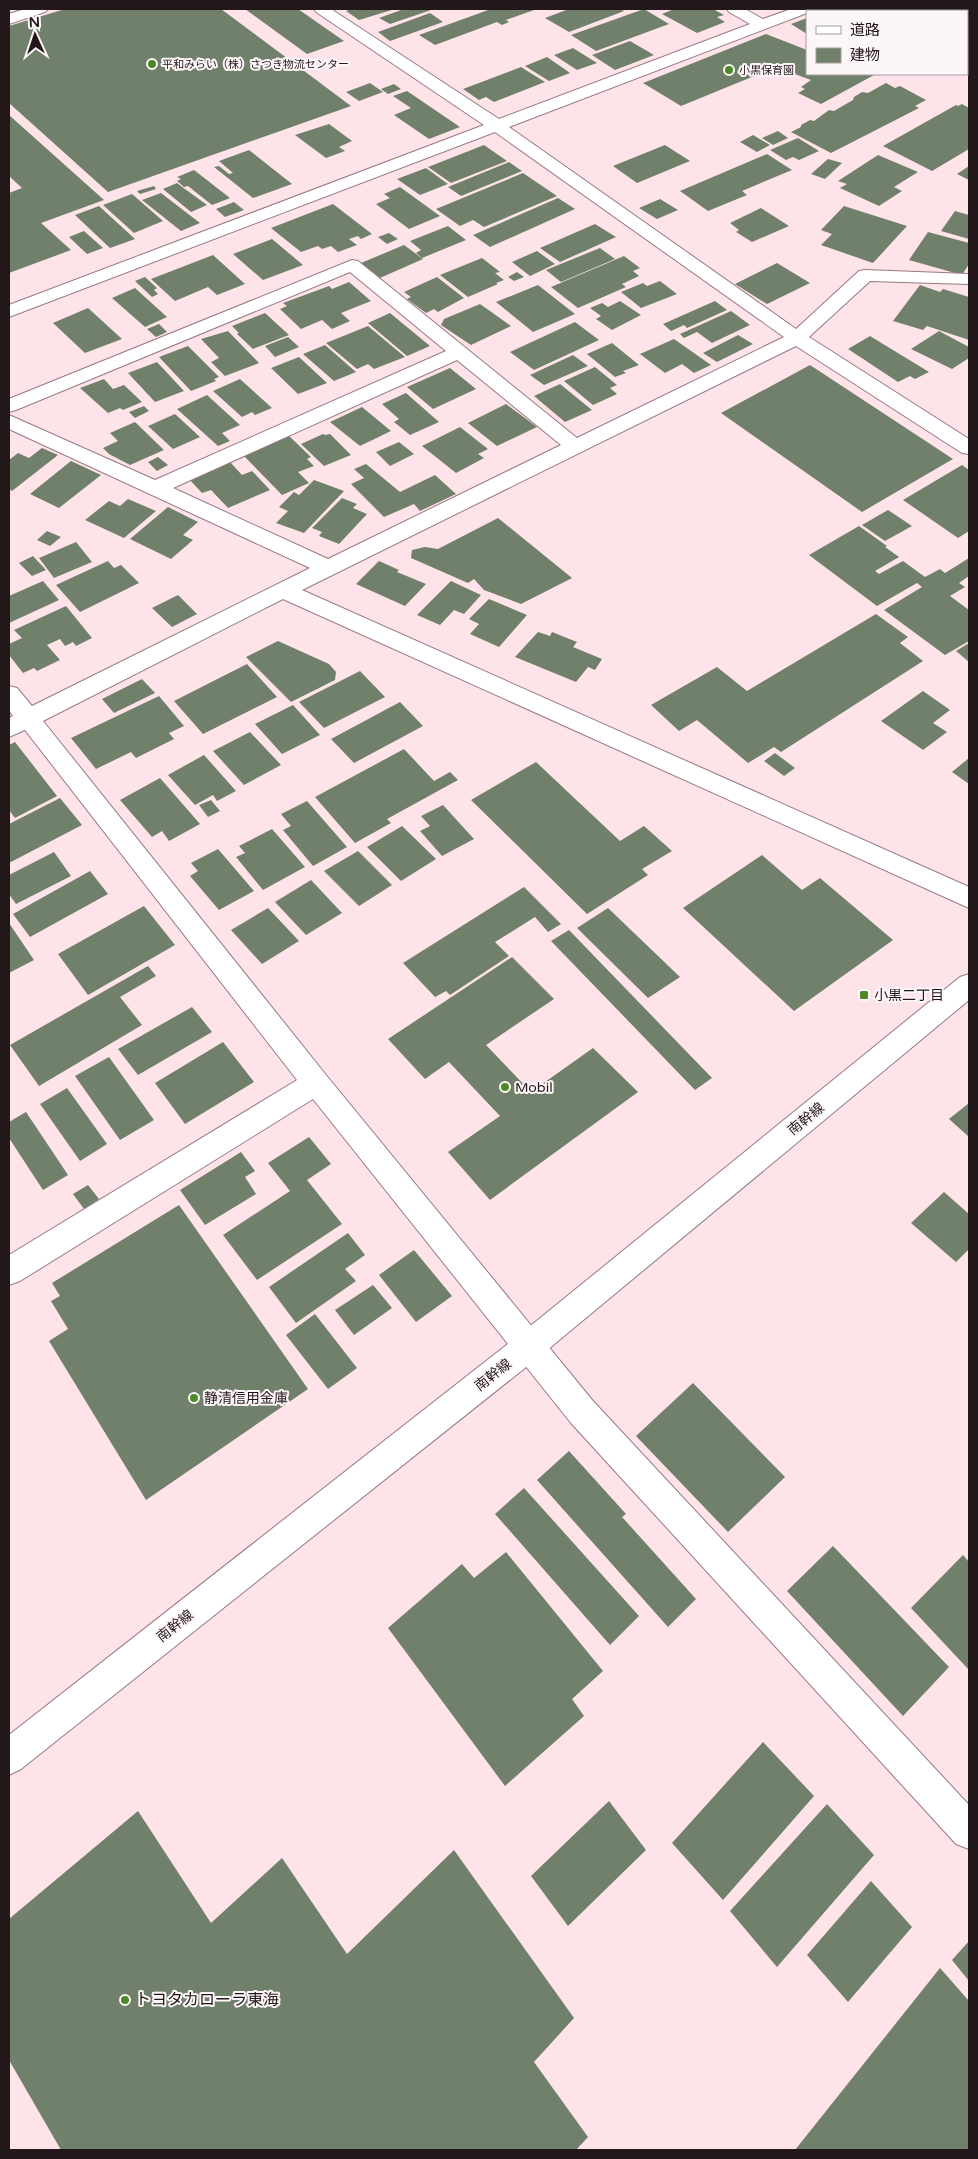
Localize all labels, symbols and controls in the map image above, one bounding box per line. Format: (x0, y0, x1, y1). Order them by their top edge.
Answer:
north arrow (10, 10, 60, 60)
legend (806, 10, 968, 75)
text: N (28, 14, 40, 31)
text: 道路 (850, 21, 880, 39)
text: 建物 (850, 46, 880, 64)
marker: 平和みらい（株）さつき物流センター (146, 58, 158, 70)
place label: 平和みらい（株）さつき物流センター (162, 58, 349, 71)
marker: 小黒保育園 (723, 64, 735, 76)
place label: 小黒保育園 (739, 64, 794, 77)
place label: 小黒二丁目 (874, 987, 944, 1004)
marker: 小黒二丁目 (858, 989, 870, 1001)
place label: Mobil (515, 1079, 553, 1096)
marker: Mobil (499, 1081, 511, 1093)
street label: 南幹線 (784, 1099, 828, 1139)
street label: 南幹線 (471, 1355, 515, 1395)
place label: 静清信用金庫 (204, 1390, 288, 1407)
marker: 静清信用金庫 (188, 1392, 200, 1404)
street label: 南幹線 (153, 1606, 197, 1646)
place label: トヨタカローラ東海 (135, 1990, 279, 2010)
marker: トヨタカローラ東海 (119, 1994, 131, 2006)

